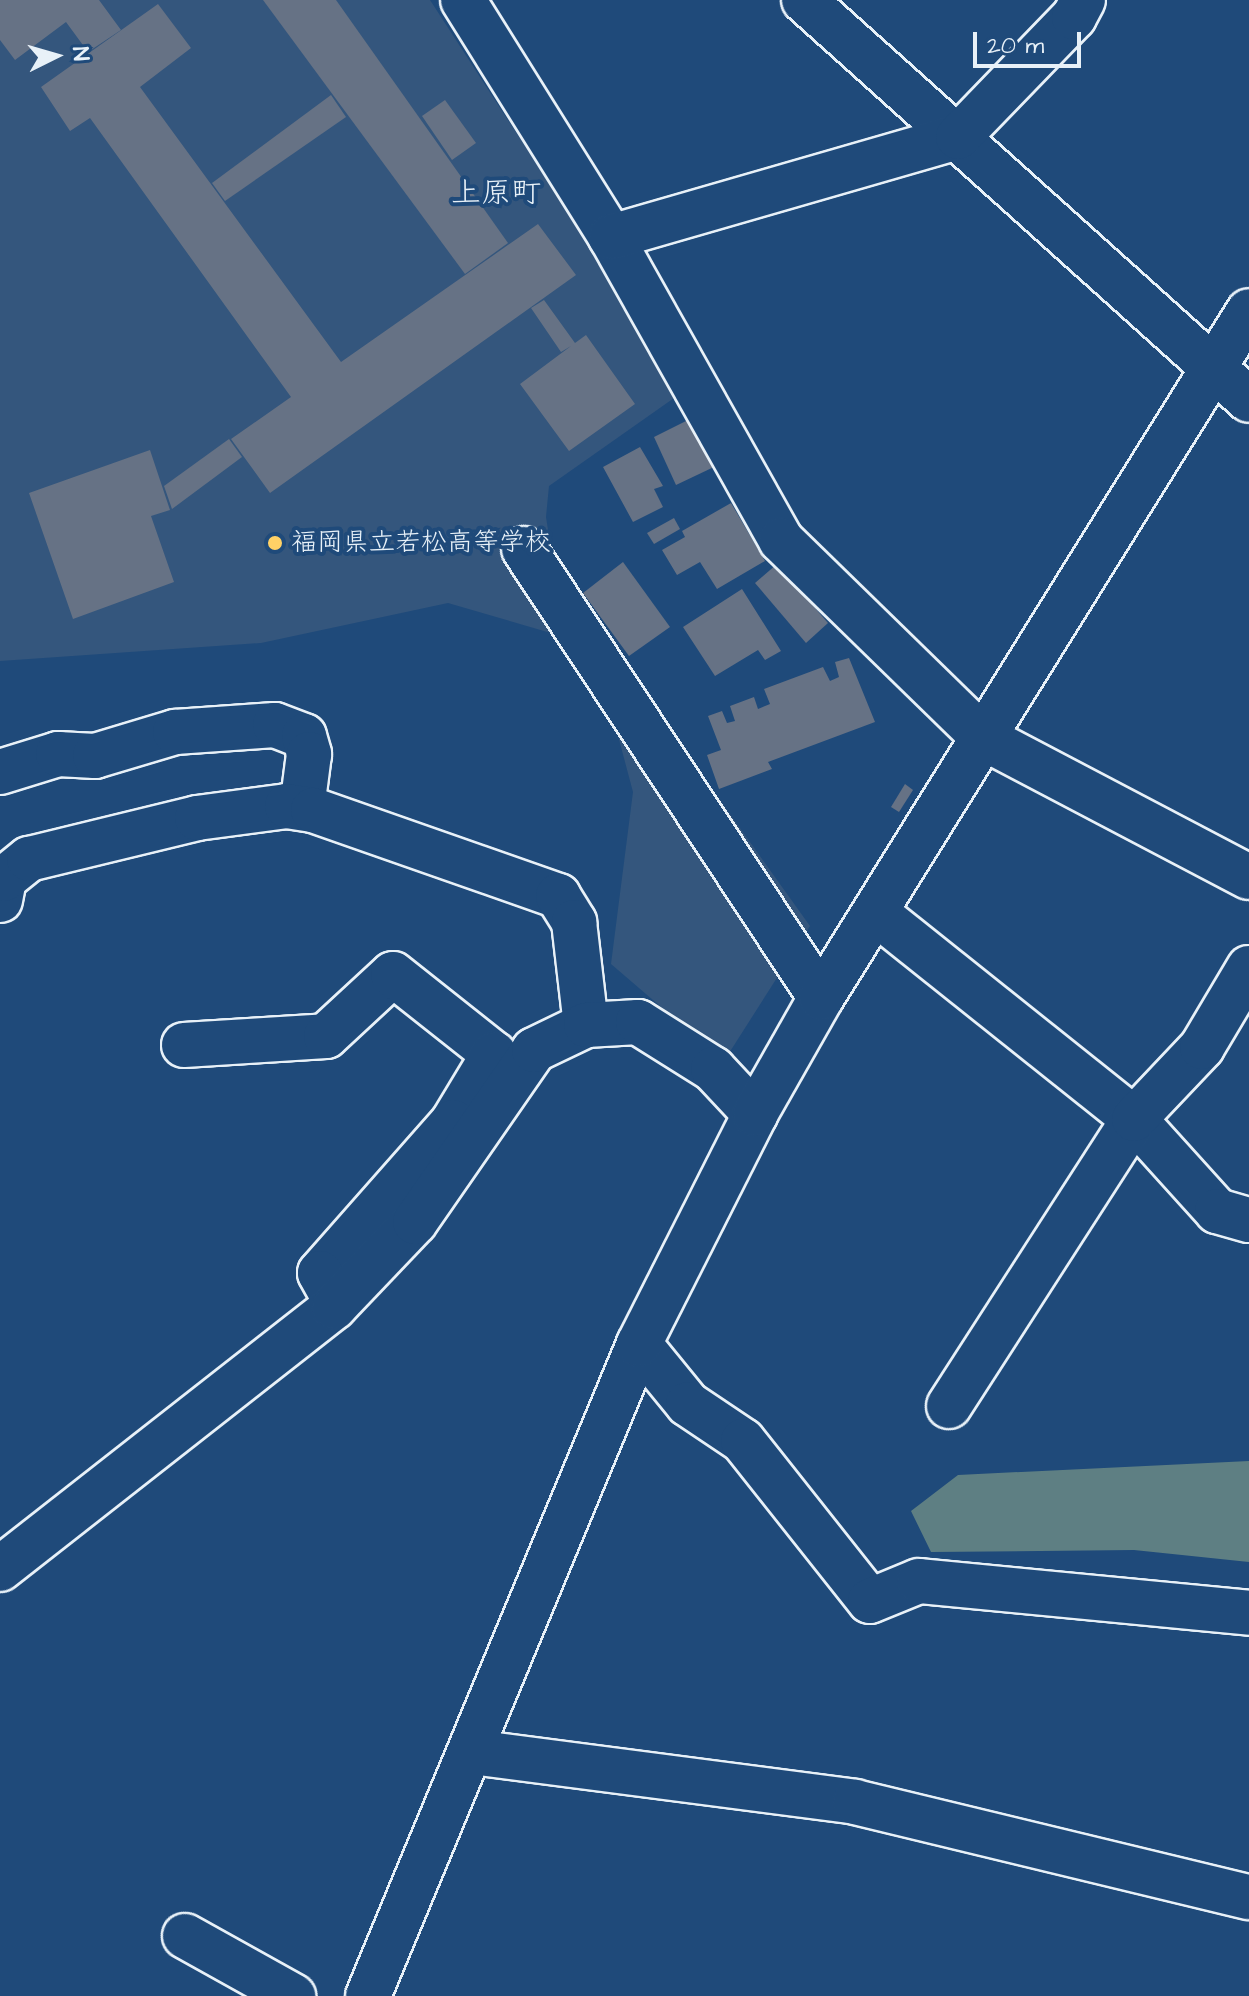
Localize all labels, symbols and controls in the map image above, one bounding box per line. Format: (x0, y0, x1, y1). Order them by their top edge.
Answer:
north arrow (16, 16, 96, 96)
scale bar (977, 16, 1085, 66)
text: 20 m (987, 29, 1044, 63)
text: N (64, 46, 96, 62)
district label: 上原町 (451, 175, 541, 211)
place label: 福岡県立若松高等学校 (291, 527, 551, 559)
marker: 福岡県立若松高等学校 (266, 534, 284, 552)

